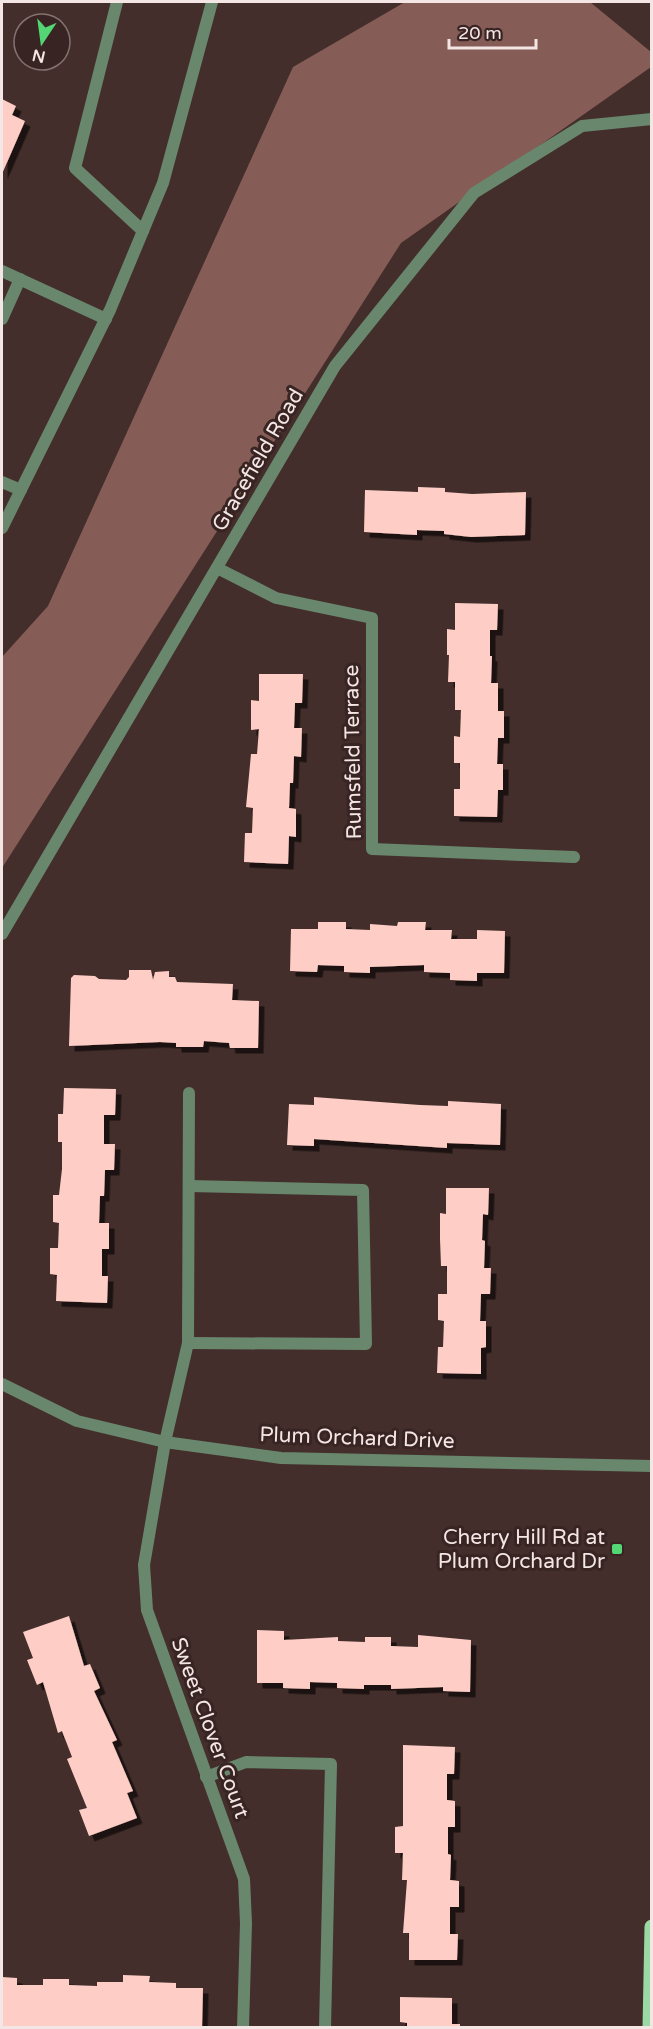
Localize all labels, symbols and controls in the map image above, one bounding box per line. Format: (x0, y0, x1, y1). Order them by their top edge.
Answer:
north arrow (12, 12, 72, 72)
scale bar (449, 12, 536, 50)
text: 20 m (458, 22, 502, 44)
text: N (30, 44, 47, 67)
street label: Gracefield Road (207, 384, 309, 536)
street label: Rumsfeld Terrace (339, 664, 367, 839)
street label: Plum Orchard Drive (259, 1422, 455, 1454)
place label: Cherry Hill Rd at Plum Orchard Dr (438, 1525, 605, 1574)
marker: Cherry Hill Rd at Plum Orchard Dr (610, 1542, 624, 1556)
street label: Sweet Clover Court (166, 1634, 254, 1822)

